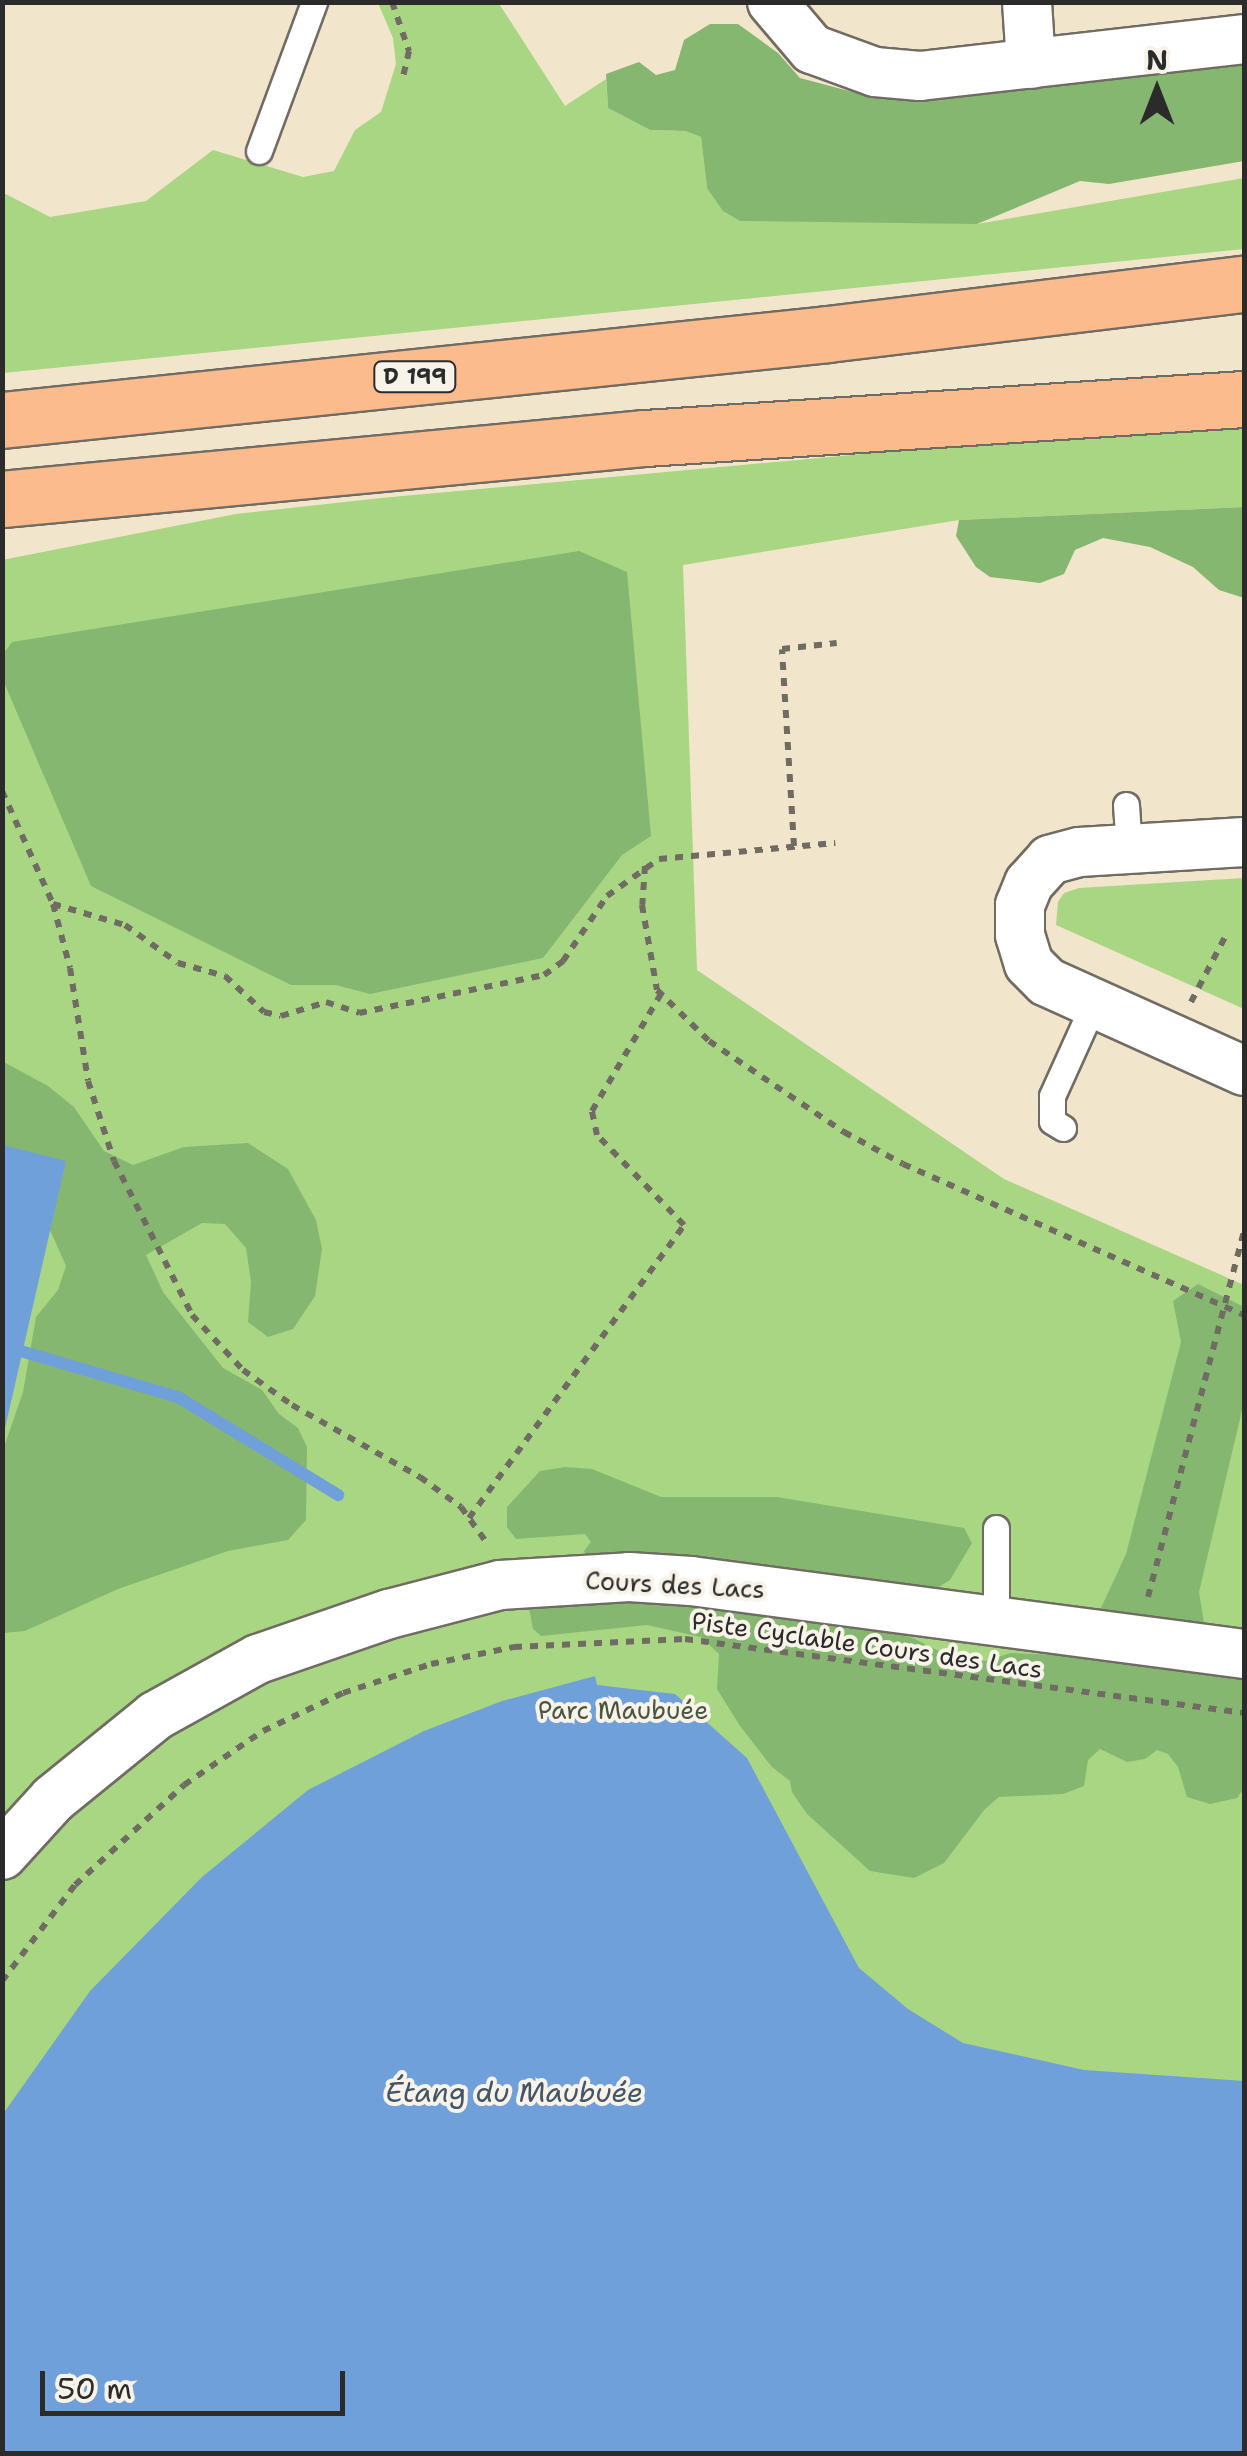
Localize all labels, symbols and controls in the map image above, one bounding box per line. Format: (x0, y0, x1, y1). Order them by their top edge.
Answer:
north arrow (1107, 40, 1207, 140)
text: N (1146, 41, 1168, 79)
road number: D 199 (372, 360, 458, 394)
street label: Cours des Lacs (585, 1565, 765, 1605)
street label: Piste Cyclable Cours des Lacs (690, 1606, 1044, 1684)
park label: Parc Maubuée (538, 1695, 708, 1725)
water label: Étang du Maubuée (385, 2075, 643, 2109)
scale bar (45, 2351, 350, 2413)
text: 50 m (57, 2368, 132, 2409)

